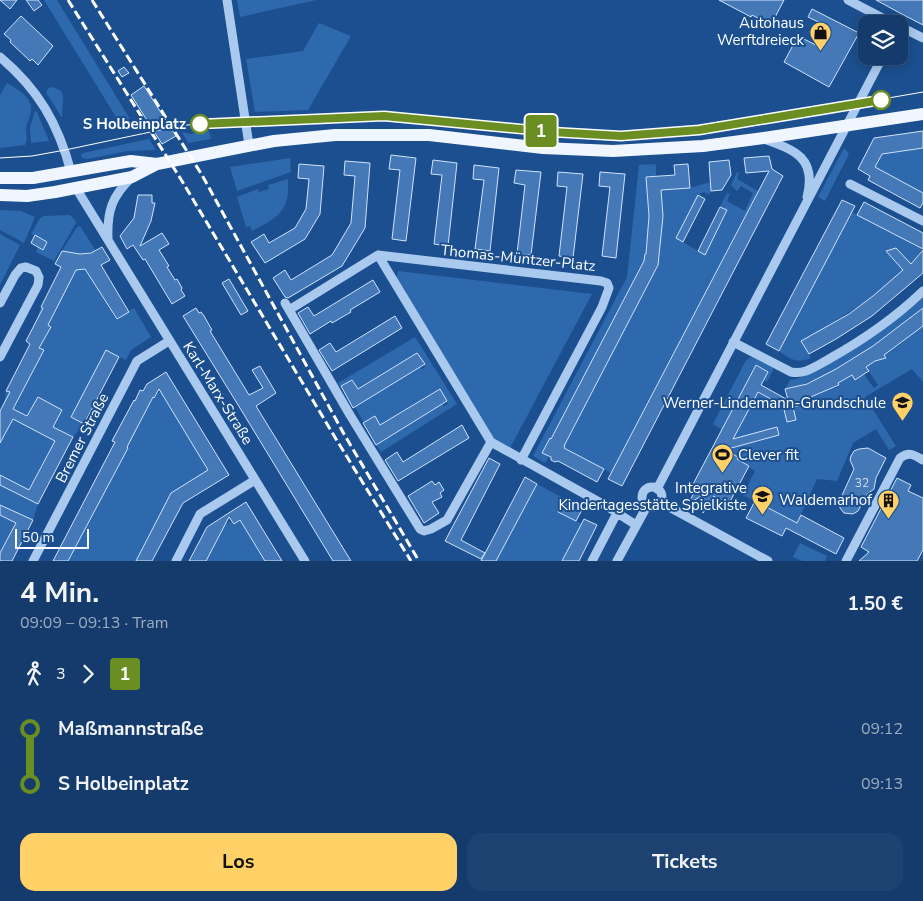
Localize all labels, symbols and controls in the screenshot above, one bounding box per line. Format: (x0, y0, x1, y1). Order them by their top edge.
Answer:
place label: Autohaus Werftdreieck (717, 13, 804, 50)
map controls (858, 15, 908, 65)
button: layers (858, 15, 908, 65)
shop icon: Autohaus Werftdreieck (808, 20, 832, 51)
unlabelled marker (871, 90, 891, 110)
place label: S Holbeinplatz (83, 114, 186, 134)
marker: S Holbeinplatz (190, 114, 210, 134)
line badge: 1 (525, 115, 557, 147)
text: 1 (536, 119, 546, 143)
street label: Thomas-Müntzer-Platz (440, 240, 596, 276)
street label: Karl-Marx-Straße (178, 338, 258, 448)
street label: Bremer Straße (51, 390, 113, 486)
school or university icon: Werner-Lindemann-Grundschule (890, 391, 914, 422)
place label: Werner-Lindemann-Grundschule (663, 393, 886, 413)
sports icon: Clever fit (710, 443, 734, 474)
place label: Clever fit (738, 445, 800, 465)
house number: 32 (855, 475, 869, 491)
place label: Integrative Kindertagesstätte Spielkiste (558, 478, 747, 515)
school or university icon: Integrative Kindertagesstätte Spielkiste (751, 485, 775, 516)
building icon: Waldemarhof (876, 488, 900, 519)
place label: Waldemarhof (779, 490, 873, 510)
scale bar (15, 526, 89, 549)
text: 50 m (22, 528, 54, 547)
text: 4 Min. (20, 574, 99, 612)
text: 1.50 € (848, 591, 903, 617)
text: 09:09 – 09:13 · Tram (20, 612, 168, 634)
icon: walk (20, 660, 48, 688)
icon: forward (74, 660, 102, 688)
text: 1 (120, 662, 130, 686)
text: 3 (56, 663, 66, 685)
text: Maßmannstraße (58, 716, 204, 742)
text: 09:12 (861, 718, 903, 740)
text: S Holbeinplatz (58, 771, 189, 797)
text: 09:13 (861, 773, 903, 795)
button: Los (20, 833, 457, 891)
button: Tickets (467, 833, 903, 891)

